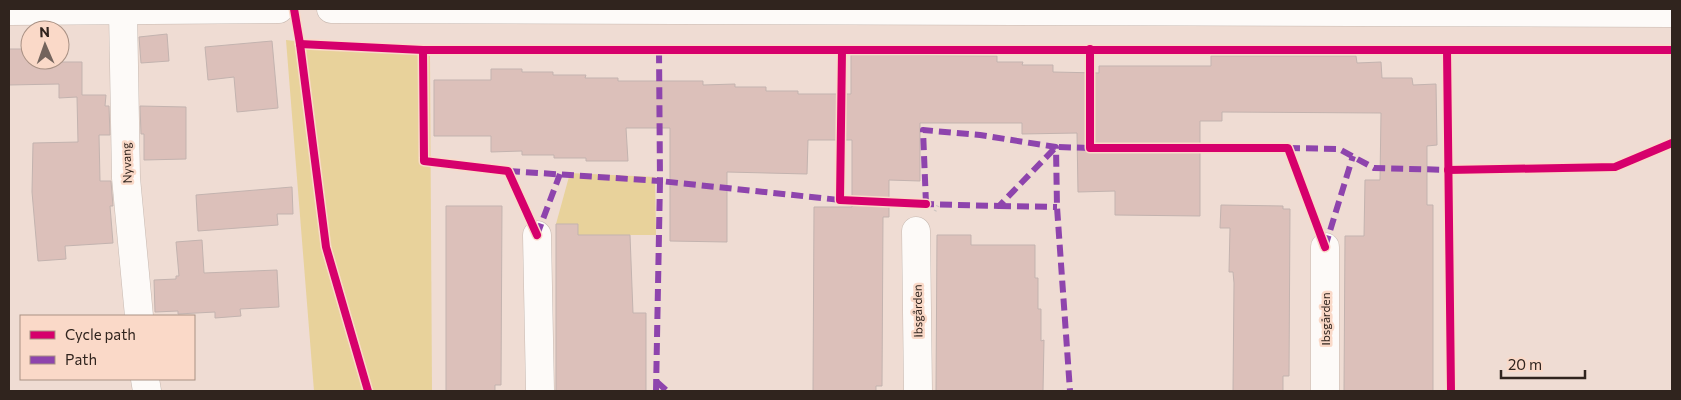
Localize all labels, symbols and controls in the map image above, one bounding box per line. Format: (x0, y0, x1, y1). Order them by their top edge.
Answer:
north arrow (20, 20, 70, 70)
text: N (39, 23, 50, 40)
street label: Nyvang (118, 142, 134, 184)
street label: Ibsgården (910, 284, 924, 338)
street label: Ibsgården (1318, 292, 1332, 346)
legend (20, 315, 195, 380)
text: Cycle path (65, 325, 136, 343)
scale bar (1501, 348, 1585, 380)
text: Path (65, 350, 97, 368)
text: 20 m (1508, 355, 1542, 373)

